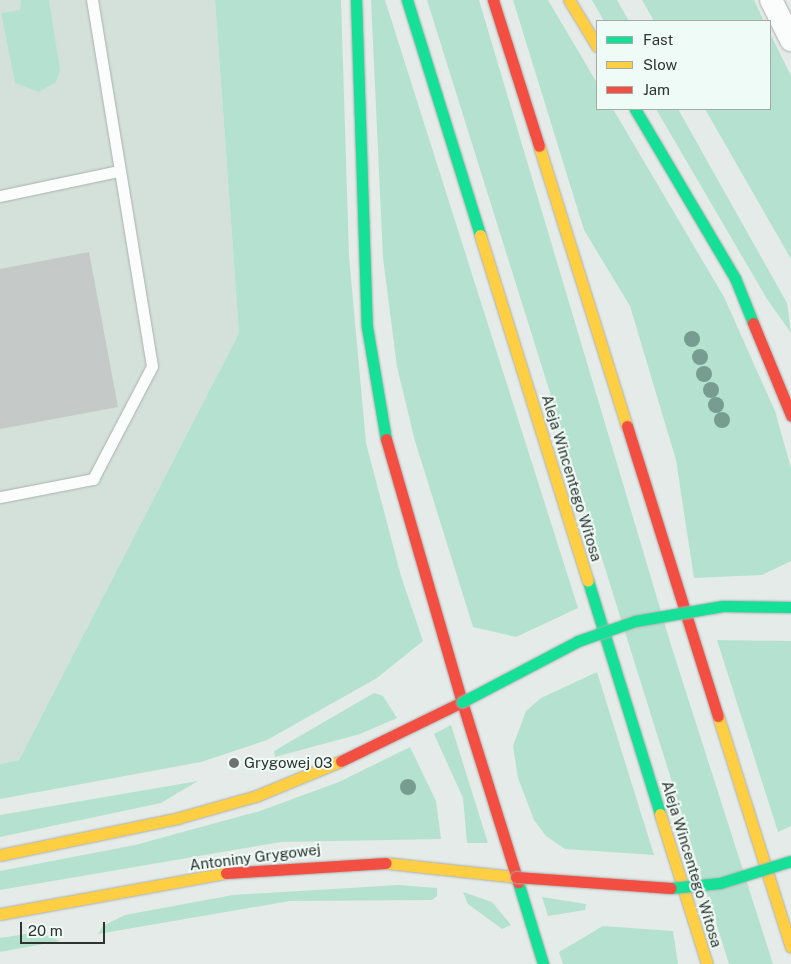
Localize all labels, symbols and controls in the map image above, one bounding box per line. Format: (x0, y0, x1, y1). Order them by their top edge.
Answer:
legend (596, 20, 771, 110)
text: Fast (643, 31, 673, 48)
text: Slow (643, 56, 677, 73)
text: Jam (643, 81, 670, 98)
street label: Aleja Wincentego Witosa (538, 392, 606, 564)
place label: Grygowej 03 (244, 754, 332, 772)
marker: Grygowej 03 (228, 757, 240, 769)
street label: Aleja Wincentego Witosa (658, 778, 726, 950)
street label: Antoniny Grygowej (188, 840, 322, 874)
scale bar (22, 912, 108, 944)
text: 20 m (28, 922, 63, 939)

